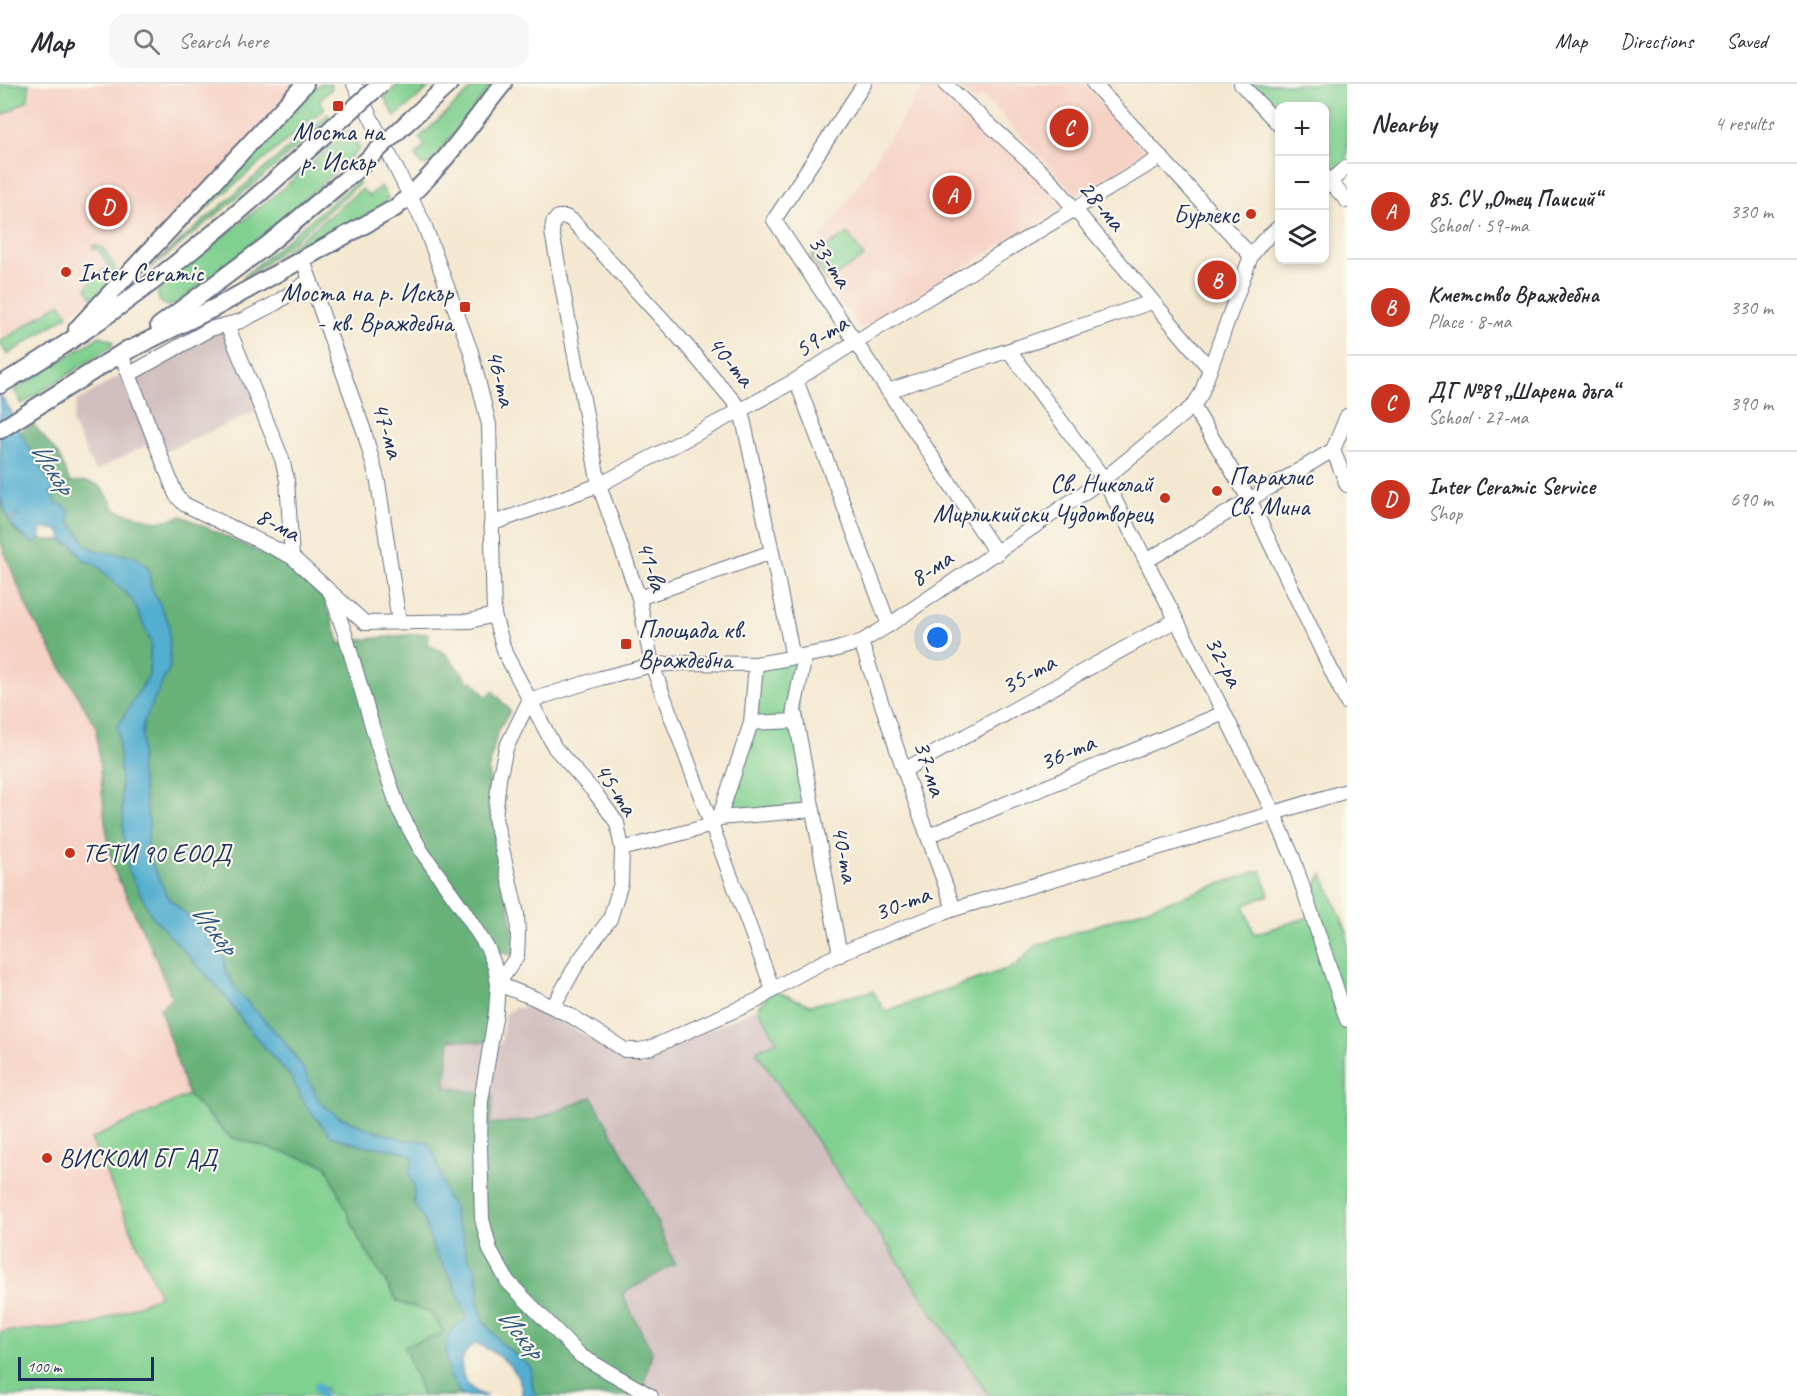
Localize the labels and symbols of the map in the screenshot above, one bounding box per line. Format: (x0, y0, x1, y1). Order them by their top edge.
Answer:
marker: Моста на р. Искър (331, 99, 345, 113)
pin: C (1050, 106, 1088, 150)
place label: Моста на р. Искър (292, 115, 386, 178)
pin: A (932, 172, 972, 218)
street label: 28-ма (1071, 173, 1134, 239)
pin: D (88, 184, 128, 230)
place label: Бурлекс (1173, 198, 1241, 231)
marker: Бурлекс (1244, 207, 1258, 221)
street label: 33-та (800, 228, 861, 295)
place label: Inter Ceramic (78, 256, 205, 289)
pin: B (1198, 258, 1236, 302)
marker: Inter Ceramic (59, 265, 73, 279)
place label: Моста на р. Искър - кв. Враждебна (281, 276, 455, 339)
marker: Моста на р. Искър - кв. Враждебна (458, 300, 472, 314)
street label: 59-та (788, 306, 855, 365)
street label: 40-та (700, 328, 763, 395)
street label: 46-та (478, 346, 524, 411)
street label: 47-ма (364, 398, 413, 464)
water label: Искър (23, 435, 84, 503)
place label: Параклис Св. Мина (1229, 460, 1314, 523)
place label: Св. Николай Мирликийски Чудотворец (933, 467, 1155, 530)
marker: Параклис Св. Мина (1210, 484, 1224, 498)
marker: Св. Николай Мирликийски Чудотворец (1158, 491, 1172, 505)
street label: 8-ма (250, 499, 307, 550)
street label: 41-ва (628, 537, 676, 597)
street label: 8-ма (903, 541, 960, 594)
place label: Площада кв. Враждебна (638, 613, 746, 676)
your location (923, 623, 952, 652)
street label: 32-ра (1197, 630, 1252, 694)
marker: Площада кв. Враждебна (619, 637, 633, 651)
street label: 35-та (995, 645, 1062, 702)
street label: 36-та (1034, 725, 1101, 778)
street label: 37-ма (906, 736, 955, 802)
street label: 45-та (586, 756, 647, 823)
street label: 40-та (823, 823, 867, 887)
place label: ТЕТИ 90 ЕООД (82, 837, 233, 870)
marker: ТЕТИ 90 ЕООД (63, 846, 77, 860)
street label: 30-та (869, 877, 936, 929)
water label: Искър (184, 897, 247, 963)
place label: ВИСКОМ БГ АД (59, 1142, 219, 1175)
marker: ВИСКОМ БГ АД (40, 1151, 54, 1165)
water label: Искър (490, 1301, 554, 1367)
scale bar (18, 1354, 154, 1382)

